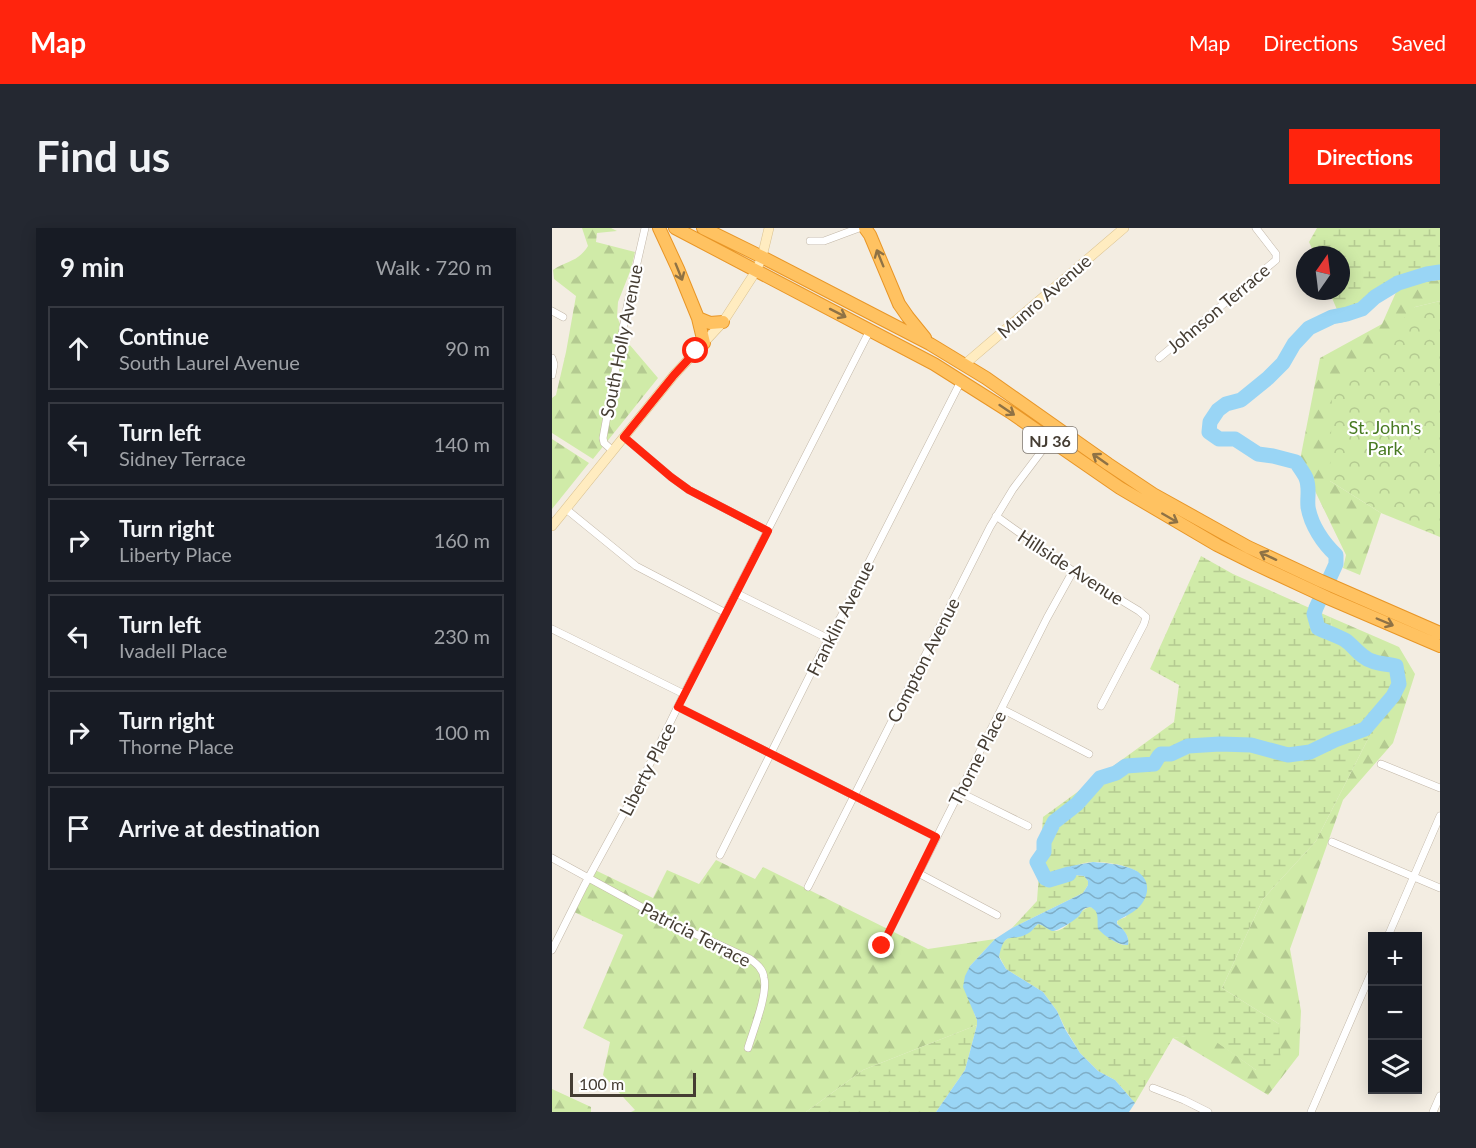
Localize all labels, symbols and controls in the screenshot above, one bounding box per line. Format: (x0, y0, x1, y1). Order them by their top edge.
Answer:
text: Map (30, 25, 86, 59)
text: Map (1189, 30, 1230, 55)
text: Directions (1263, 30, 1358, 55)
text: Saved (1391, 30, 1446, 55)
button: Directions (1289, 129, 1440, 184)
text: Find us (36, 131, 170, 181)
north arrow (1296, 246, 1350, 300)
one-way arrow (874, 249, 885, 268)
street label: Munro Avenue (993, 249, 1095, 343)
text: 9 min (60, 251, 124, 283)
text: Walk · 720 m (376, 255, 492, 279)
street label: Johnson Terrace (1162, 259, 1274, 357)
street label: South Holly Avenue (595, 263, 647, 419)
one-way arrow (674, 263, 685, 281)
one-way arrow (829, 308, 847, 320)
text: Continue (119, 323, 209, 350)
icon: ahead (62, 332, 95, 365)
text: 90 m (445, 336, 490, 360)
route start (682, 337, 708, 363)
text: South Laurel Avenue (119, 350, 300, 374)
one-way arrow (998, 405, 1015, 417)
park label: St. John's Park (1349, 416, 1422, 459)
text: Turn left (119, 419, 201, 446)
road number: NJ 36 (1023, 427, 1077, 453)
icon: left (62, 428, 95, 461)
text: 140 m (434, 432, 490, 456)
text: Sidney Terrace (119, 446, 246, 470)
one-way arrow (1092, 452, 1108, 465)
one-way arrow (1161, 512, 1178, 524)
text: Turn right (119, 515, 214, 542)
icon: right (62, 524, 95, 557)
street label: Hillside Avenue (1014, 525, 1128, 609)
text: 160 m (434, 528, 490, 552)
text: Liberty Place (119, 542, 232, 566)
one-way arrow (1260, 550, 1278, 562)
street label: Franklin Avenue (802, 557, 878, 679)
street label: Compton Avenue (882, 594, 964, 726)
text: Turn left (119, 611, 201, 638)
one-way arrow (1376, 617, 1394, 628)
icon: left (62, 620, 95, 653)
text: 230 m (434, 624, 490, 648)
text: Ivadell Place (119, 638, 227, 662)
text: Turn right (119, 707, 214, 734)
street label: Thorne Place (944, 707, 1010, 809)
icon: right (62, 716, 95, 749)
street label: Liberty Place (614, 719, 680, 819)
text: 100 m (434, 720, 490, 744)
text: Thorne Place (119, 734, 234, 758)
icon: arrive (62, 812, 95, 845)
text: Arrive at destination (119, 815, 320, 842)
street label: Patricia Terrace (637, 897, 755, 971)
route end (868, 932, 894, 958)
map controls (1368, 932, 1422, 1094)
button: + (1368, 932, 1422, 986)
button: − (1368, 986, 1422, 1040)
button: layers (1368, 1040, 1422, 1094)
scale bar (570, 1070, 696, 1098)
text: 100 m (579, 1074, 624, 1093)

